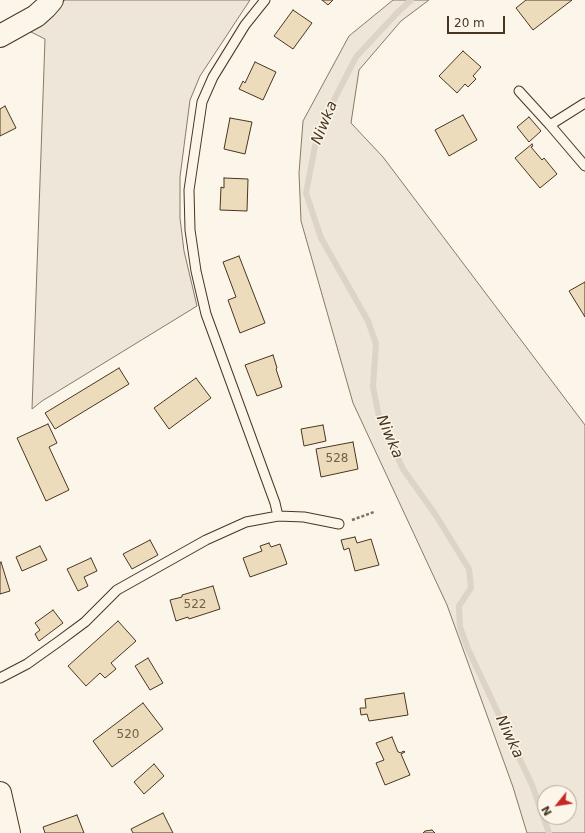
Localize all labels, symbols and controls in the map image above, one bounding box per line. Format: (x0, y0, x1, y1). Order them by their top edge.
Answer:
scale bar (449, 8, 507, 34)
text: 20 m (454, 16, 485, 30)
water label: Niwka (308, 99, 342, 147)
water label: Niwka (372, 413, 406, 461)
house number: 528 (326, 452, 348, 466)
house number: 522 (184, 598, 206, 612)
water label: Niwka (491, 713, 527, 761)
house number: 520 (117, 728, 139, 742)
north arrow (537, 785, 577, 825)
text: N (539, 804, 555, 818)

